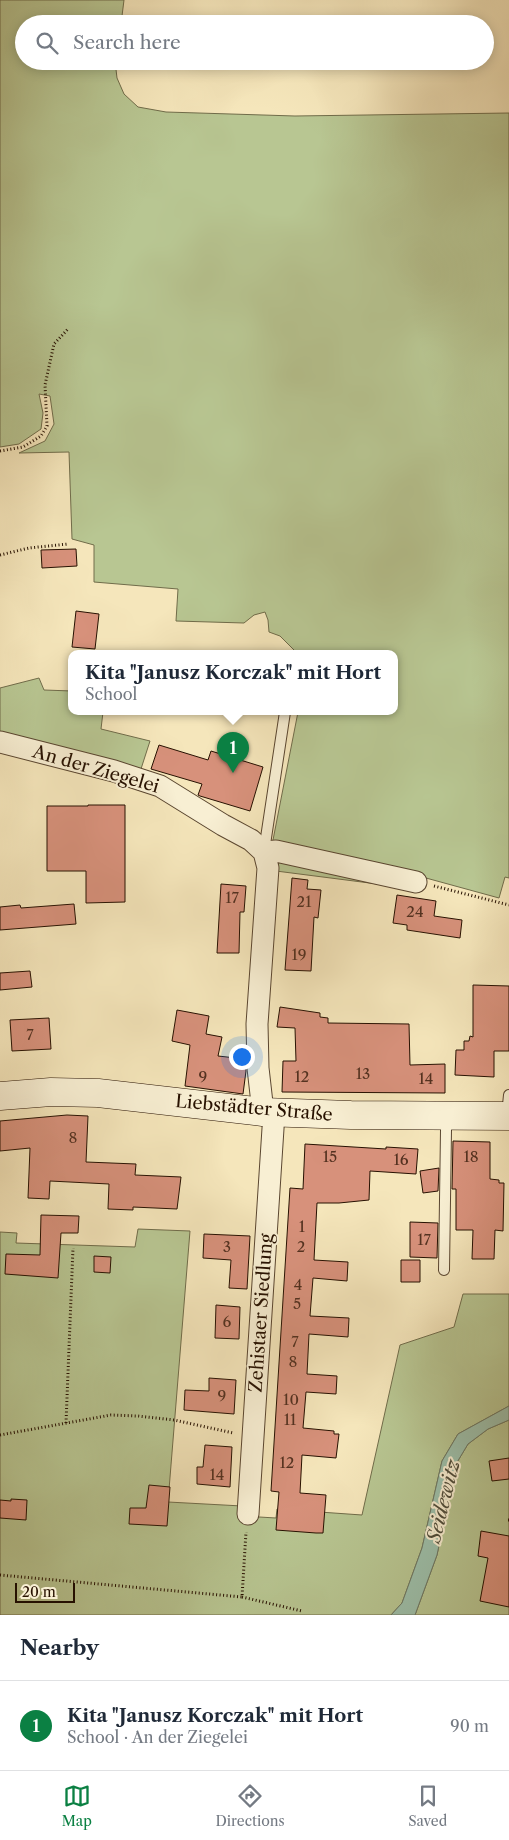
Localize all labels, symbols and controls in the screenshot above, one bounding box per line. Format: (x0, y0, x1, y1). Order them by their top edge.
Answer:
search box (15, 15, 494, 70)
icon: search (33, 29, 61, 57)
text: Search here (73, 31, 181, 54)
popup (68, 650, 398, 715)
text: Kita "Janusz Korczak" mit Hort (85, 661, 381, 684)
text: School (85, 684, 137, 704)
pin: 1 (217, 732, 249, 773)
street label: An der Ziegelei (29, 740, 162, 798)
house number: 17 (225, 888, 239, 907)
house number: 21 (297, 892, 312, 911)
house number: 24 (406, 902, 424, 921)
house number: 19 (291, 945, 307, 964)
house number: 7 (26, 1025, 34, 1044)
your location (229, 1044, 255, 1070)
house number: 13 (356, 1064, 370, 1083)
house number: 9 (199, 1067, 207, 1086)
house number: 12 (295, 1067, 309, 1086)
house number: 14 (419, 1069, 433, 1088)
street label: Liebstädter Straße (174, 1090, 334, 1126)
house number: 8 (69, 1128, 78, 1147)
house number: 15 (323, 1147, 337, 1166)
house number: 18 (463, 1147, 479, 1166)
house number: 16 (393, 1150, 409, 1169)
house number: 1 (299, 1217, 306, 1236)
house number: 17 (417, 1230, 431, 1249)
street label: Zehistaer Siedlung (244, 1232, 278, 1393)
house number: 3 (223, 1237, 231, 1256)
house number: 2 (297, 1237, 305, 1256)
house number: 4 (294, 1275, 302, 1294)
house number: 5 (293, 1294, 301, 1313)
house number: 6 (223, 1312, 232, 1331)
house number: 7 (291, 1332, 299, 1351)
house number: 8 (289, 1352, 298, 1371)
house number: 9 (218, 1386, 226, 1405)
house number: 10 (283, 1390, 299, 1409)
house number: 11 (284, 1410, 297, 1429)
house number: 12 (280, 1453, 294, 1472)
water label: Seidewitz (422, 1455, 465, 1546)
house number: 14 (210, 1465, 224, 1484)
scale bar (15, 1580, 75, 1603)
text: 20 m (22, 1583, 56, 1601)
text: Nearby (20, 1635, 99, 1660)
text: Kita "Janusz Korczak" mit Hort (67, 1704, 363, 1727)
text: 1 (32, 1716, 40, 1736)
text: 90 m (450, 1716, 489, 1736)
text: School · An der Ziegelei (67, 1727, 248, 1747)
tab: Map (62, 1782, 92, 1830)
tab: Directions (215, 1782, 285, 1830)
tab: Saved (408, 1782, 447, 1830)

